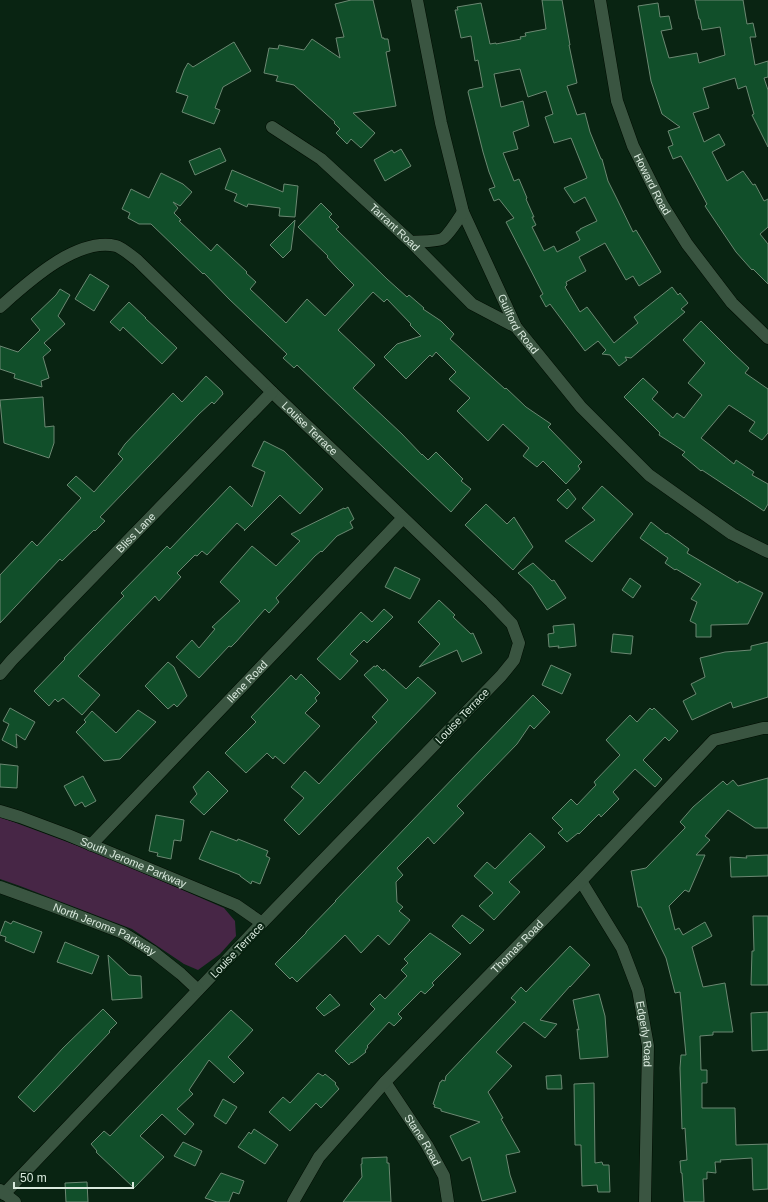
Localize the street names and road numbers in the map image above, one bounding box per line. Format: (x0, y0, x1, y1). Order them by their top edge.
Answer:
street label: Howard Road (632, 151, 673, 217)
street label: Tarrant Road (367, 201, 422, 253)
street label: Guilford Road (496, 292, 541, 356)
street label: Louise Terrace (280, 399, 340, 458)
street label: Bliss Lane (114, 510, 158, 555)
street label: Ilene Road (224, 658, 270, 705)
street label: Louise Terrace (433, 686, 491, 746)
street label: South Jerome Parkway (79, 835, 189, 890)
street label: North Jerome Parkway (51, 901, 159, 958)
street label: Thomas Road (489, 918, 545, 976)
street label: Louise Terrace (208, 920, 266, 980)
street label: Edgerly Road (634, 1000, 654, 1067)
street label: Stane Road (402, 1112, 443, 1167)

